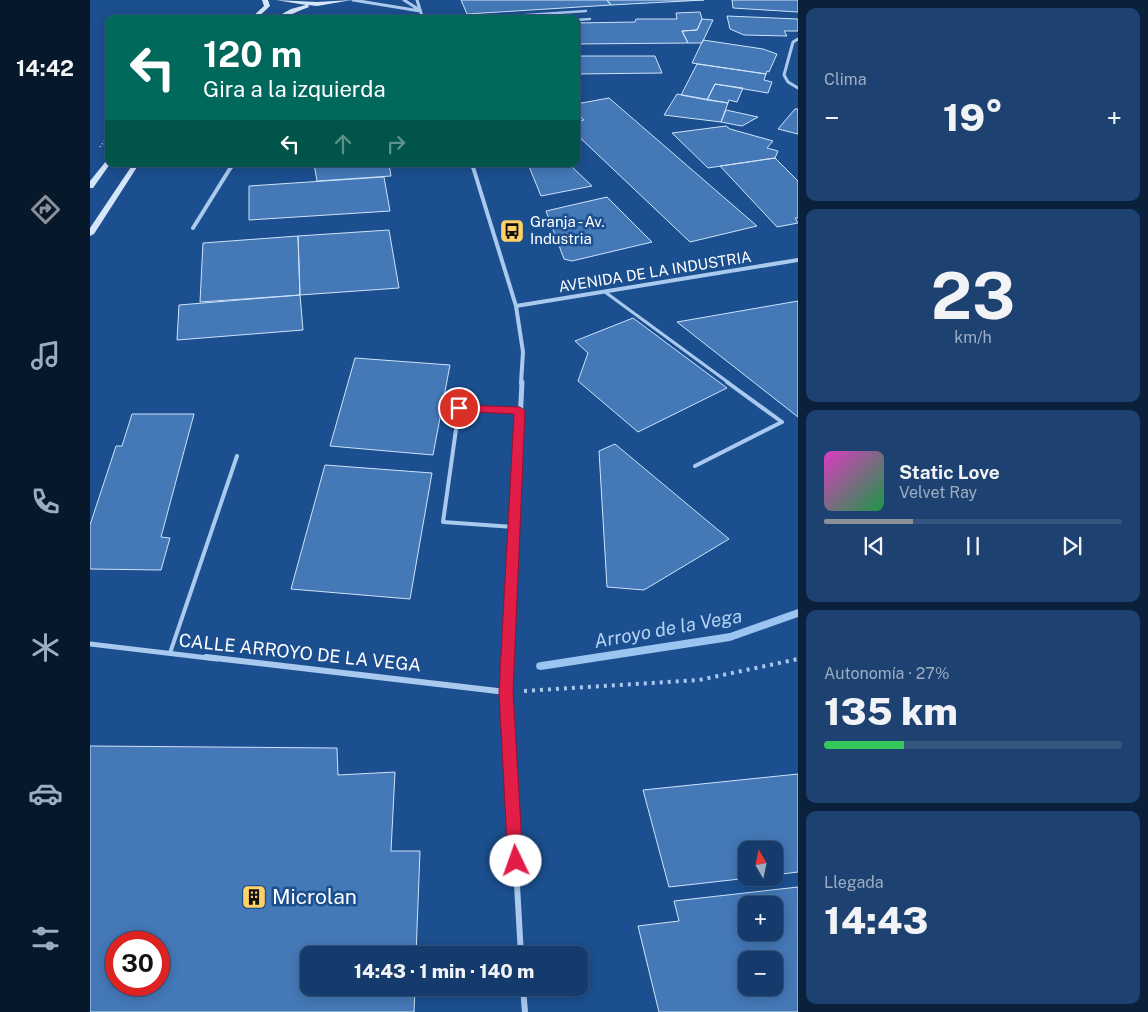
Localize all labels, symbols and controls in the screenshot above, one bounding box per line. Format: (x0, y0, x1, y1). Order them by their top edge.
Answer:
text: 120 m (203, 34, 302, 75)
icon: left (120, 35, 185, 100)
text: 14:42 (16, 55, 74, 81)
text: Clima (824, 70, 867, 89)
text: Gira a la izquierda (203, 76, 386, 102)
text: 19° (943, 95, 1003, 140)
text: − (824, 101, 840, 134)
text: + (1106, 101, 1122, 134)
icon: left (276, 130, 304, 158)
icon: ahead (329, 130, 357, 158)
icon: right (382, 130, 410, 158)
icon: directions (28, 192, 63, 227)
place label: Granja - Av. Industria (530, 213, 605, 247)
bus stop icon: Granja - Av. Industria (499, 218, 525, 244)
street label: AVENIDA DE LA INDUSTRIA (557, 248, 753, 295)
text: 23 (931, 257, 1015, 334)
text: km/h (954, 328, 992, 347)
icon: music (28, 338, 63, 373)
pin (438, 387, 480, 429)
icon: arrive (445, 394, 473, 422)
text: Static Love (899, 461, 1000, 483)
text: Velvet Ray (899, 483, 977, 502)
icon: phone (28, 484, 63, 519)
icon: previous (860, 532, 888, 560)
icon: pause (959, 532, 987, 560)
icon: next (1058, 532, 1086, 560)
water label: Arroyo de la Vega (592, 604, 744, 652)
street label: CALLE ARROYO DE LA VEGA (178, 629, 423, 676)
icon: climate (28, 630, 63, 665)
text: Autonomía · 27% (824, 664, 949, 683)
text: 135 km (824, 689, 958, 734)
icon: car (28, 776, 63, 811)
position arrow (489, 834, 541, 886)
north arrow (738, 841, 782, 886)
map controls (738, 841, 783, 996)
text: Llegada (824, 873, 884, 892)
building icon: Microlan (241, 884, 267, 910)
place label: Microlan (272, 884, 357, 909)
button: + (738, 896, 783, 941)
text: 14:43 (824, 898, 928, 943)
icon: filters (28, 921, 63, 956)
speed limit sign: 30 (105, 931, 170, 996)
button: − (738, 951, 783, 996)
text: 14:43 · 1 min · 140 m (354, 960, 534, 982)

